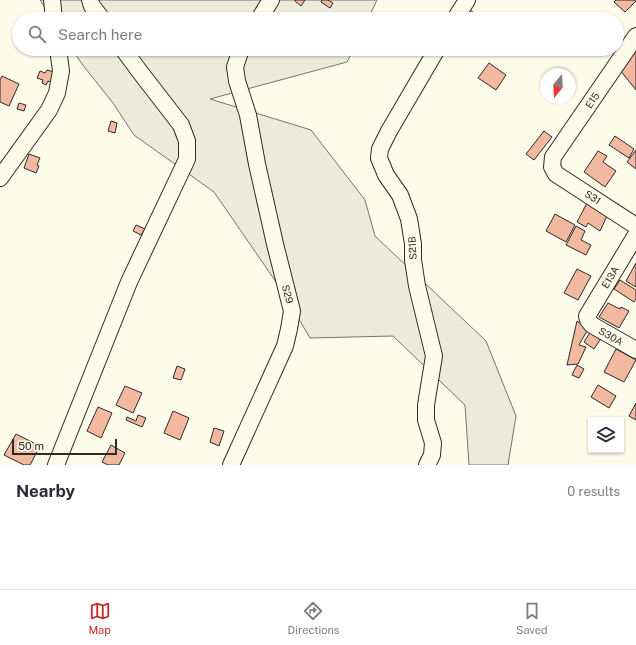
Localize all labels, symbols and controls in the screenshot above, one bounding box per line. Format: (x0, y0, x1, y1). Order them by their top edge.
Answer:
search box (12, 12, 624, 56)
icon: search (26, 23, 48, 45)
text: Search here (58, 26, 142, 43)
north arrow (540, 68, 576, 104)
street label: E15 (582, 90, 602, 110)
street label: S31 (583, 187, 603, 207)
street label: S21B (405, 236, 419, 260)
street label: E13A (599, 264, 621, 290)
street label: S29 (280, 283, 296, 305)
street label: S30A (597, 324, 625, 348)
map controls (588, 417, 624, 453)
button: layers (588, 417, 624, 453)
scale bar (12, 437, 117, 456)
text: 50 m (18, 440, 44, 452)
text: Nearby (16, 481, 75, 501)
text: 0 results (567, 484, 620, 499)
tab: Map (88, 600, 111, 636)
tab: Directions (288, 600, 339, 636)
tab: Saved (516, 600, 548, 636)

